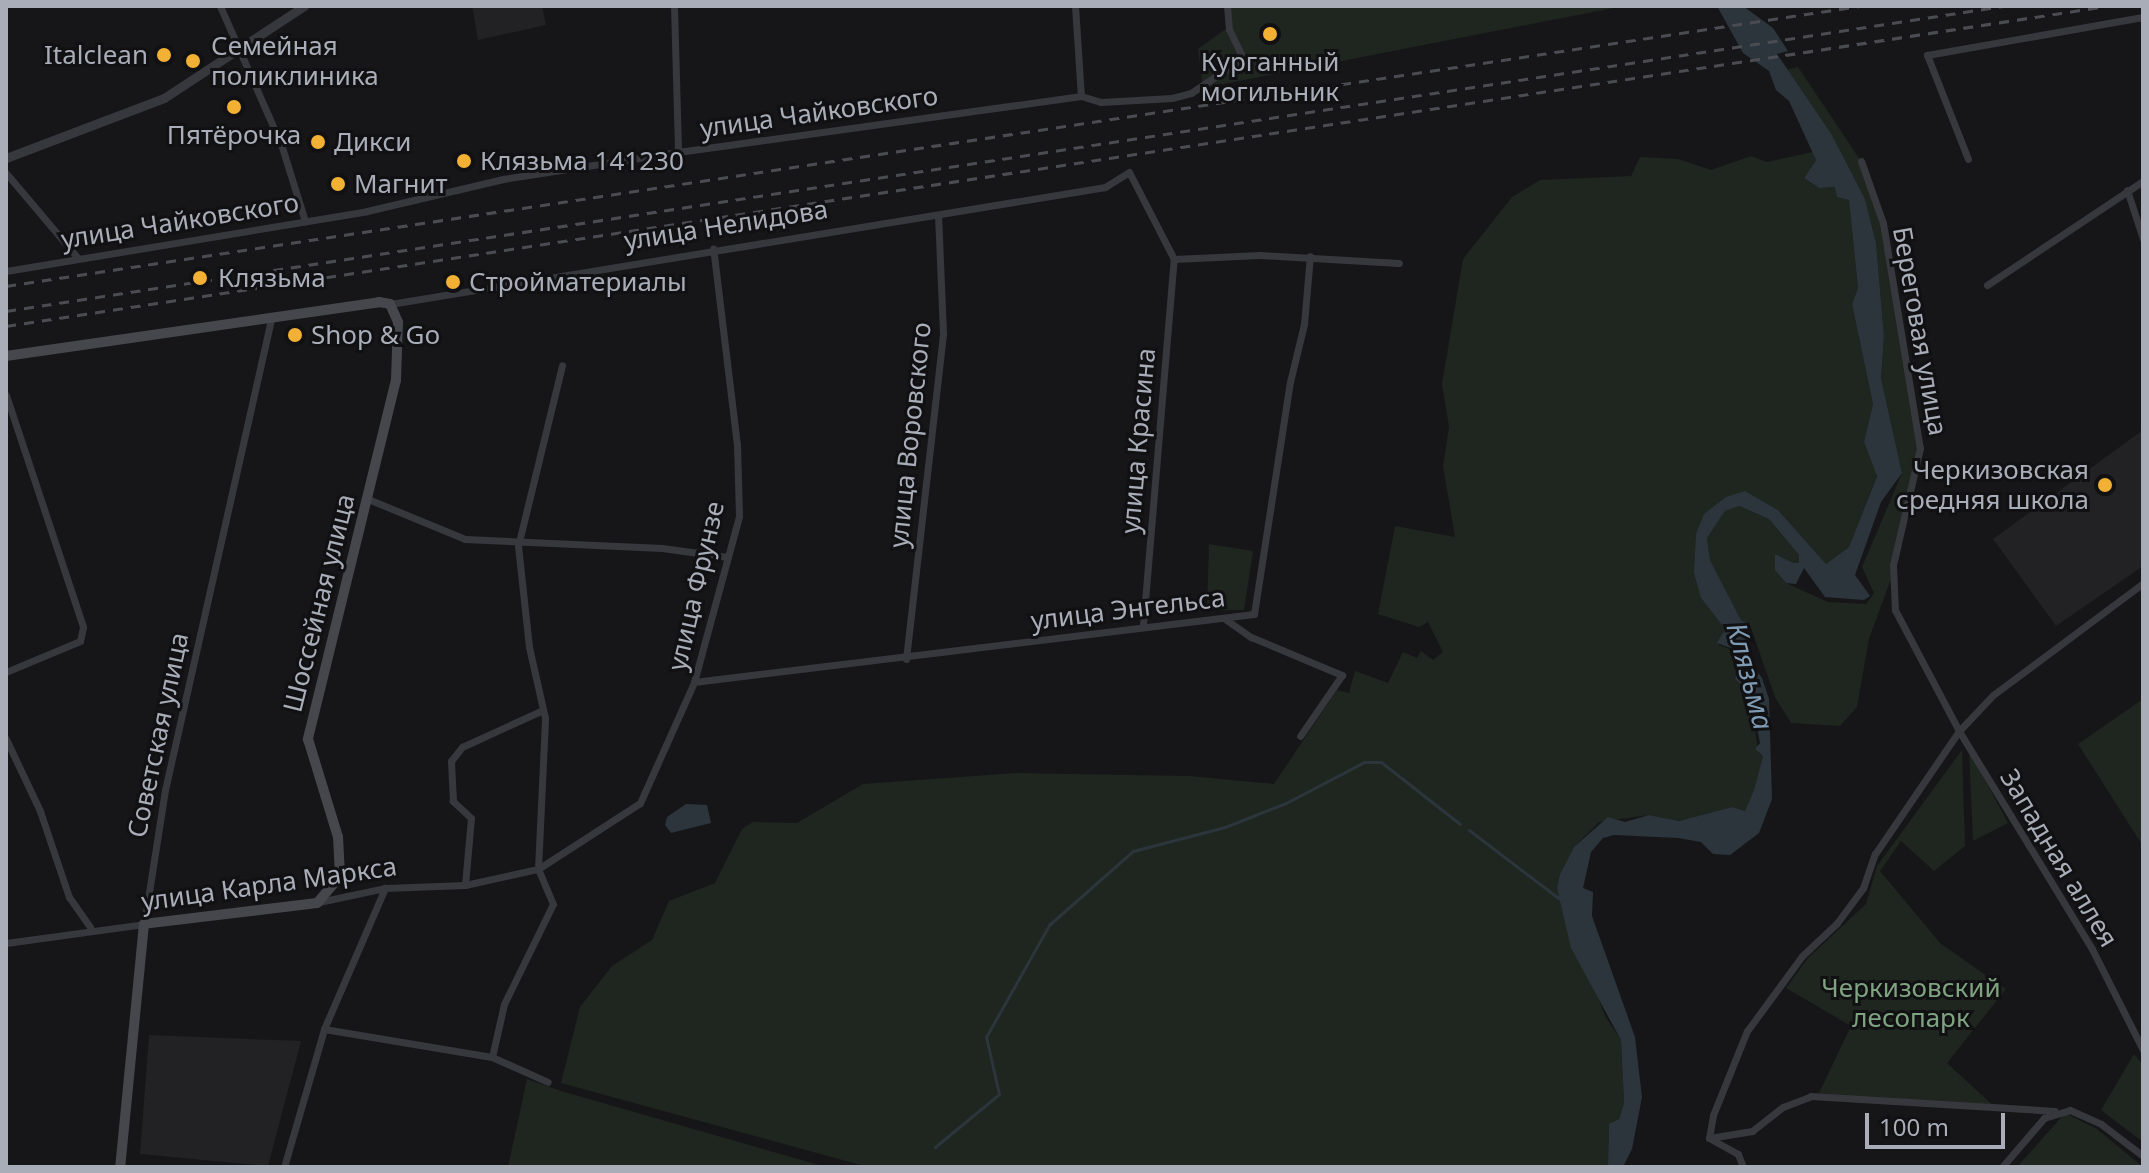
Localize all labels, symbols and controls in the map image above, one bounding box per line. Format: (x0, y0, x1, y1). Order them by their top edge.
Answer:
marker: Курганный могильник (1261, 25, 1279, 43)
place label: Семейная поликлиника (211, 30, 379, 92)
place label: Italclean (44, 39, 148, 71)
marker: Italclean (155, 46, 173, 64)
place label: Курганный могильник (1201, 46, 1339, 108)
marker: Семейная поликлиника (182, 50, 204, 72)
street label: улица Чайковского (698, 80, 940, 144)
marker: Пятёрочка (225, 98, 243, 116)
place label: Пятёрочка (167, 119, 301, 151)
place label: Дикси (334, 126, 411, 158)
marker: Дикси (309, 133, 327, 151)
place label: Клязьма 141230 (480, 145, 684, 177)
marker: Клязьма 141230 (455, 152, 473, 170)
place label: Магнит (354, 168, 448, 200)
marker: Магнит (329, 175, 347, 193)
street label: улица Чайковского (59, 187, 301, 255)
street label: улица Нелидова (622, 193, 830, 257)
street label: Береговая улица (1886, 224, 1954, 438)
place label: Клязьма (218, 262, 326, 294)
place label: Стройматериалы (469, 266, 687, 298)
marker: Клязьма (189, 267, 211, 289)
marker: Стройматериалы (444, 273, 462, 291)
place label: Shop & Go (311, 319, 440, 351)
street label: улица Воровского (883, 321, 937, 549)
marker: Shop & Go (286, 326, 304, 344)
street label: улица Красина (1114, 347, 1162, 535)
place label: Черкизовская средняя школа (1896, 454, 2089, 516)
marker: Черкизовская средняя школа (2096, 476, 2114, 494)
street label: Шоссейная улица (277, 491, 361, 715)
street label: улица Фрунзе (661, 498, 731, 674)
street label: улица Энгельса (1029, 582, 1227, 636)
water label: Клязьма (1721, 619, 1781, 733)
street label: Советская улица (121, 630, 195, 840)
street label: Западная аллея (1994, 764, 2124, 952)
street label: улица Карла Маркса (139, 851, 399, 917)
park label: Черкизовский лесопарк (1821, 972, 2001, 1034)
scale bar (1869, 1097, 2009, 1147)
text: 100 m (1879, 1110, 1949, 1143)

